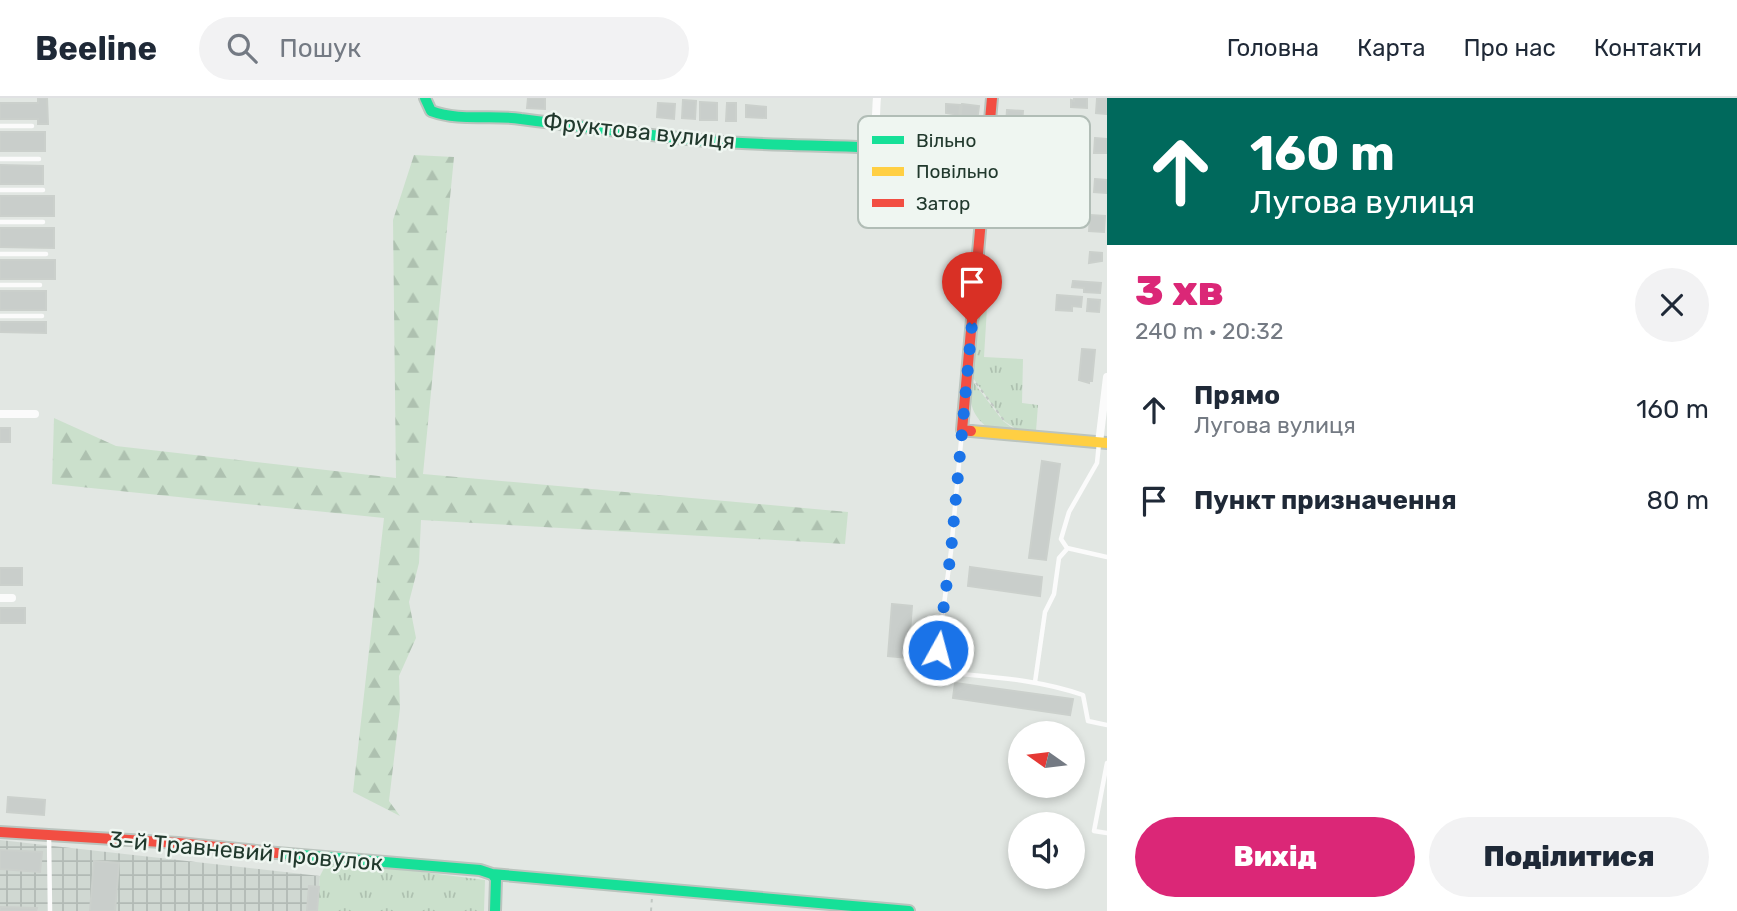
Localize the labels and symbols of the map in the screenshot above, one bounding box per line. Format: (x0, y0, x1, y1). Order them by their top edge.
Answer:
street label: Фруктова вулиця (542, 107, 736, 155)
legend (858, 116, 1090, 228)
text: Вільно (916, 129, 976, 152)
text: Повільно (916, 160, 999, 183)
text: Затор (916, 192, 970, 215)
pin (942, 252, 1002, 324)
position arrow (901, 613, 975, 687)
north arrow (1008, 721, 1085, 798)
street label: 3-й Травневий провулок (108, 825, 384, 877)

